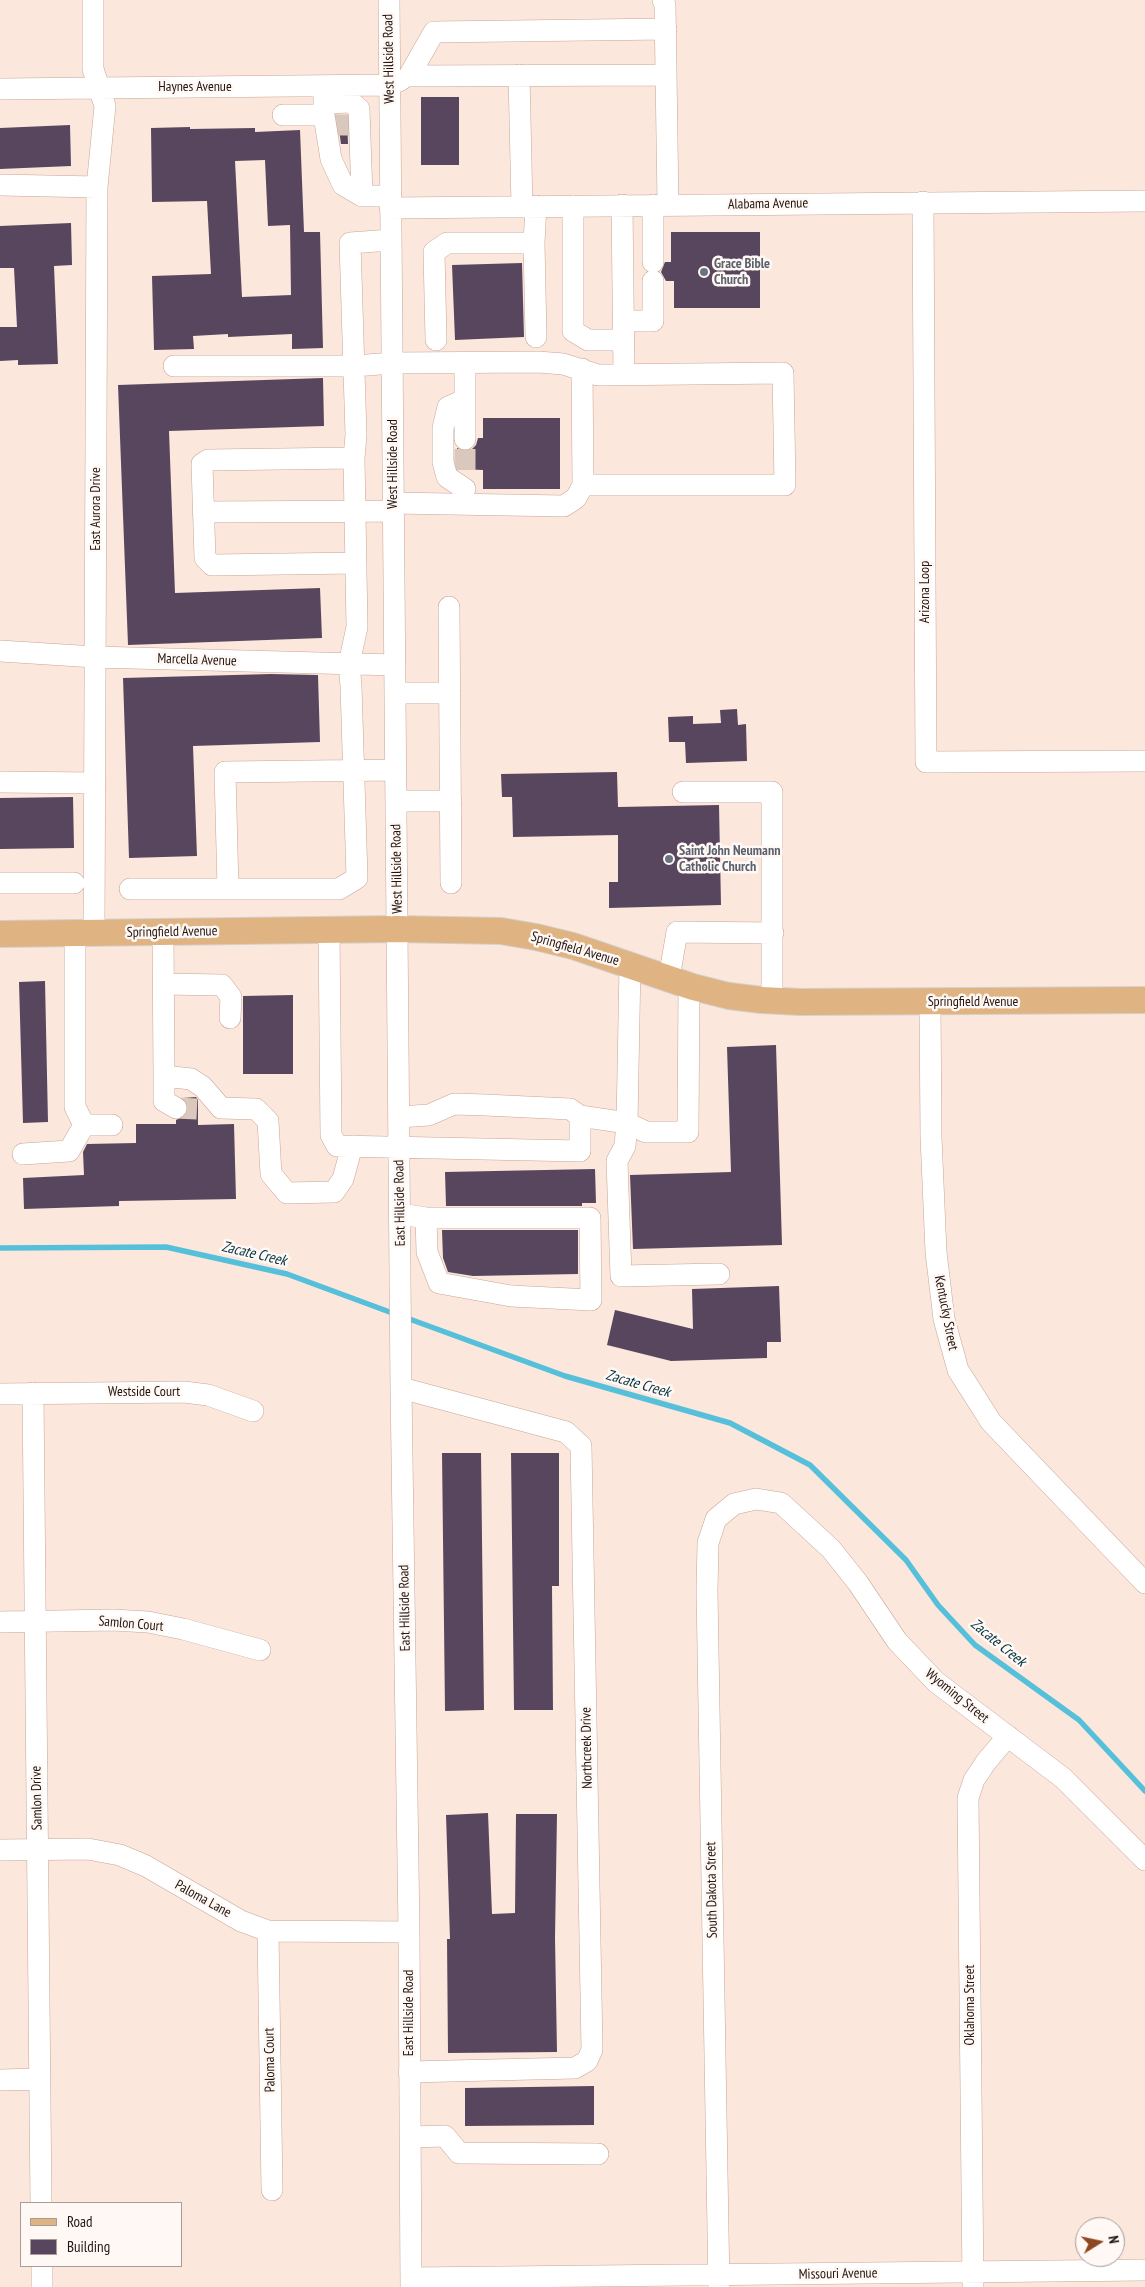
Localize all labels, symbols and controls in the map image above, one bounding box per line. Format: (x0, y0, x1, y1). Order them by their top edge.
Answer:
street label: West Hillside Road (380, 14, 398, 104)
street label: Haynes Avenue (158, 79, 232, 95)
street label: Alabama Avenue (728, 195, 808, 213)
place label: Grace Bible Church (714, 256, 770, 288)
marker: Grace Bible Church (698, 266, 710, 278)
street label: West Hillside Road (385, 419, 401, 509)
street label: East Aurora Drive (88, 467, 104, 551)
street label: Arizona Loop (917, 561, 933, 623)
street label: Marcella Avenue (157, 650, 237, 670)
street label: West Hillside Road (388, 824, 406, 914)
place label: Saint John Neumann Catholic Church (679, 843, 780, 876)
marker: Saint John Neumann Catholic Church (663, 853, 675, 865)
street label: Springfield Avenue (126, 923, 218, 941)
street label: Springfield Avenue (529, 928, 621, 970)
street label: Springfield Avenue (928, 994, 1018, 1010)
street label: East Hillside Road (391, 1160, 409, 1246)
water label: Zacate Creek (220, 1238, 288, 1270)
street label: Kentucky Street (931, 1274, 961, 1352)
water label: Zacate Creek (604, 1366, 672, 1402)
street label: Westside Court (108, 1384, 180, 1400)
street label: East Hillside Road (396, 1565, 414, 1651)
street label: Samlon Court (98, 1613, 164, 1635)
water label: Zacate Creek (967, 1615, 1029, 1671)
street label: Wyoming Street (922, 1665, 992, 1727)
street label: Northcreek Drive (578, 1707, 596, 1789)
street label: Samlon Drive (28, 1766, 46, 1830)
street label: South Dakota Street (703, 1841, 721, 1939)
street label: Paloma Lane (172, 1877, 234, 1921)
street label: Oklahoma Street (962, 1965, 978, 2045)
street label: East Hillside Road (401, 1970, 417, 2056)
street label: Paloma Court (261, 2028, 279, 2092)
legend (20, 2202, 182, 2267)
text: Road (67, 2212, 93, 2231)
north arrow (1075, 2217, 1125, 2267)
text: N (1104, 2234, 1123, 2245)
text: Building (67, 2237, 110, 2256)
street label: Missouri Avenue (798, 2265, 878, 2283)

